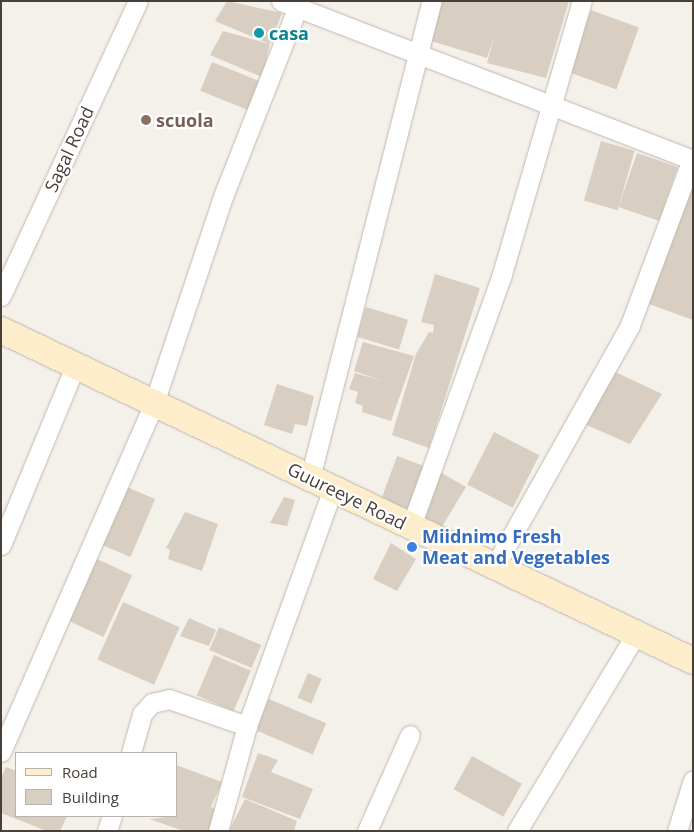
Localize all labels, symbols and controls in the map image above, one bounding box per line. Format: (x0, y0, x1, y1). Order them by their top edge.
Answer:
place label: casa (269, 22, 309, 44)
marker: casa (253, 27, 265, 39)
street label: Sagal Road (40, 103, 98, 195)
place label: scuola (156, 109, 214, 131)
marker: scuola (140, 114, 152, 126)
street label: Guureeye Road (284, 458, 410, 534)
place label: Miidnimo Fresh Meat and Vegetables (422, 526, 610, 568)
marker: Miidnimo Fresh Meat and Vegetables (406, 541, 418, 553)
legend (15, 752, 178, 817)
text: Road (62, 762, 98, 782)
text: Building (62, 787, 119, 807)

